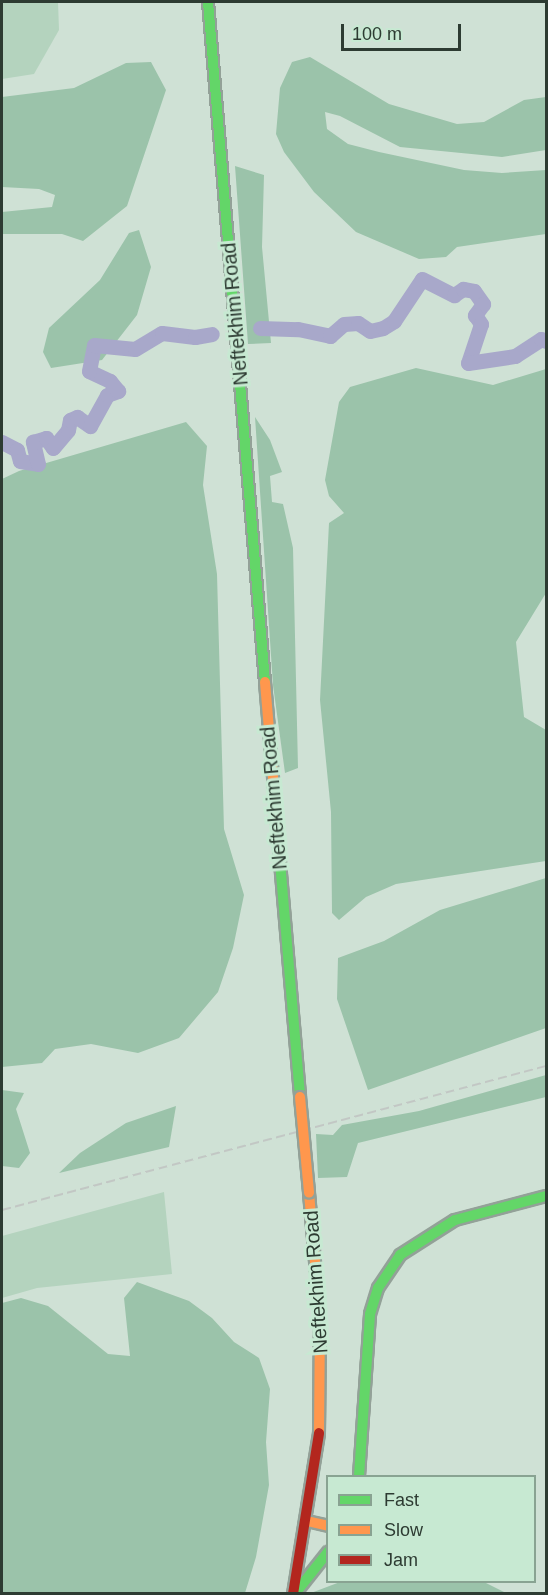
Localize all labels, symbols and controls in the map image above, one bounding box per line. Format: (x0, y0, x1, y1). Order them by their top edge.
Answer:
scale bar (344, 12, 464, 50)
text: 100 m (352, 24, 402, 44)
street label: Neftekhim Road (217, 242, 253, 386)
street label: Neftekhim Road (256, 726, 292, 870)
street label: Neftekhim Road (299, 1210, 333, 1354)
legend (326, 1475, 536, 1583)
text: Fast (384, 1490, 419, 1510)
text: Slow (384, 1520, 423, 1540)
text: Jam (384, 1550, 418, 1570)

